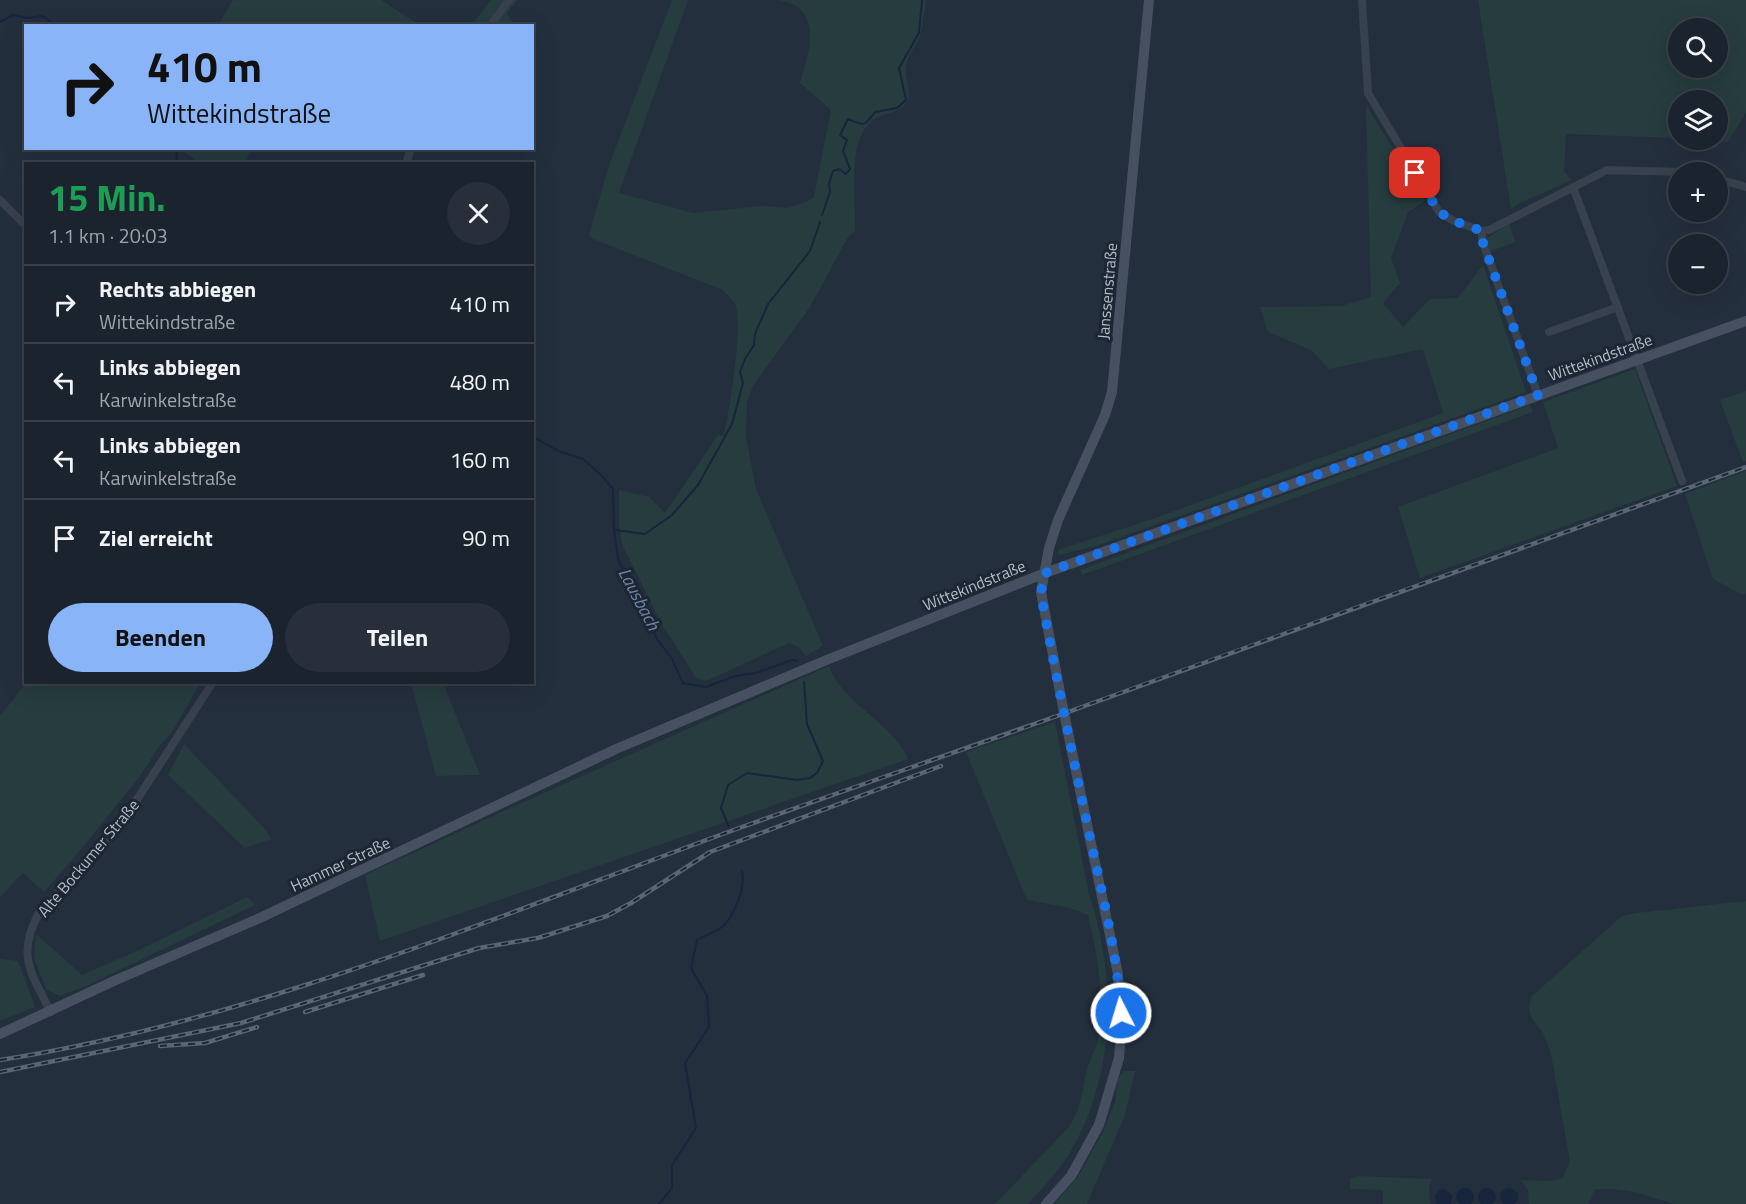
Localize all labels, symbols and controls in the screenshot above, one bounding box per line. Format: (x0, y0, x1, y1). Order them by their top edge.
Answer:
map controls (1668, 18, 1728, 294)
button: search (1668, 18, 1728, 78)
text: 410 m (147, 34, 262, 98)
icon: right (48, 48, 126, 126)
button: layers (1668, 90, 1728, 150)
text: Wittekindstraße (147, 92, 331, 133)
pin (1389, 147, 1440, 198)
icon: arrive (1398, 156, 1431, 189)
button: + (1668, 162, 1728, 222)
text: 15 Min. (48, 170, 166, 225)
button: close (447, 182, 510, 245)
text: 1.1 km · 20:03 (48, 220, 168, 251)
button: − (1668, 234, 1728, 294)
street label: Janssenstraße (1091, 242, 1123, 340)
text: Rechts abbiegen (99, 272, 256, 306)
text: 410 m (450, 287, 510, 321)
icon: right (48, 288, 81, 321)
text: Wittekindstraße (99, 306, 235, 337)
street label: Wittekindstraße (1545, 327, 1655, 387)
text: Links abbiegen (99, 350, 241, 384)
text: 480 m (450, 365, 510, 399)
icon: left (48, 366, 81, 399)
text: Karwinkelstraße (99, 384, 237, 415)
text: Links abbiegen (99, 428, 241, 462)
text: 160 m (450, 443, 510, 477)
icon: left (48, 444, 81, 477)
text: Karwinkelstraße (99, 462, 237, 493)
text: Ziel erreicht (99, 521, 213, 555)
text: 90 m (462, 521, 510, 555)
icon: arrive (48, 522, 81, 555)
street label: Wittekindstraße (919, 553, 1029, 617)
water label: Lausbach (612, 563, 668, 636)
button: Beenden (48, 603, 273, 672)
button: Teilen (285, 603, 510, 672)
street label: Alte Bockumer Straße (31, 794, 145, 922)
street label: Hammer Straße (286, 830, 394, 898)
position arrow (1089, 981, 1153, 1045)

